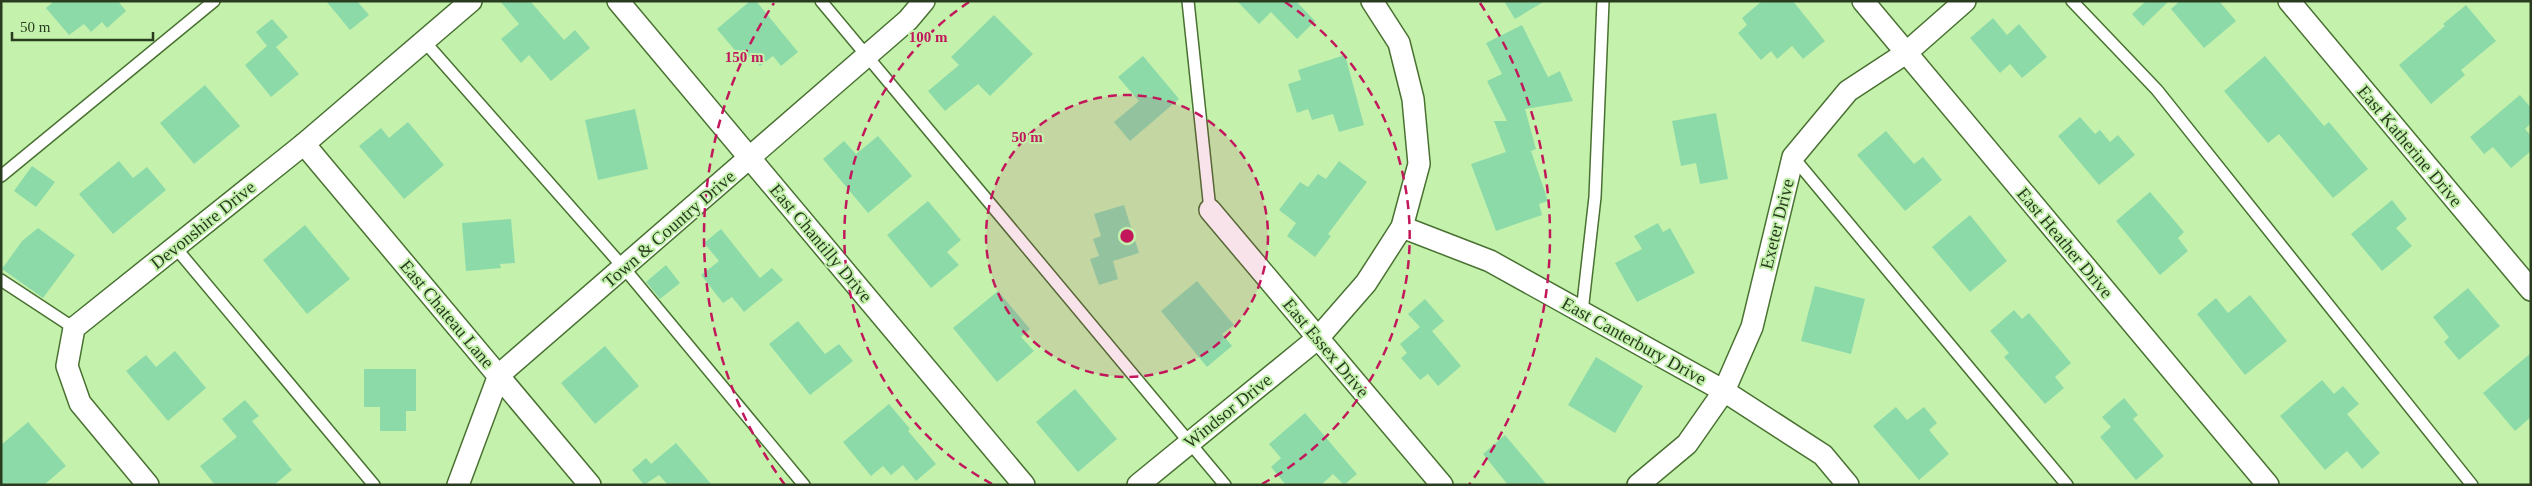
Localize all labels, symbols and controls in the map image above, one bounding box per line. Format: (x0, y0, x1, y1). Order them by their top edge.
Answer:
scale bar (12, 10, 154, 42)
text: 50 m (20, 19, 51, 35)
text: 100 m (909, 29, 948, 45)
text: 150 m (725, 49, 764, 65)
street label: East Katherine Drive (2354, 81, 2466, 211)
text: 50 m (1011, 129, 1043, 145)
street label: Town & Country Drive (599, 166, 739, 292)
street label: Devonshire Drive (147, 177, 259, 273)
street label: Exeter Drive (1756, 177, 1798, 271)
street label: East Chantilly Drive (766, 180, 876, 306)
street label: East Heather Drive (2013, 184, 2117, 302)
centre of rings (1118, 227, 1136, 245)
street label: East Chateau Lane (396, 256, 498, 372)
street label: East Canterbury Drive (1558, 293, 1710, 389)
street label: East Essex Drive (1279, 294, 1373, 402)
street label: Windsor Drive (1180, 370, 1276, 452)

